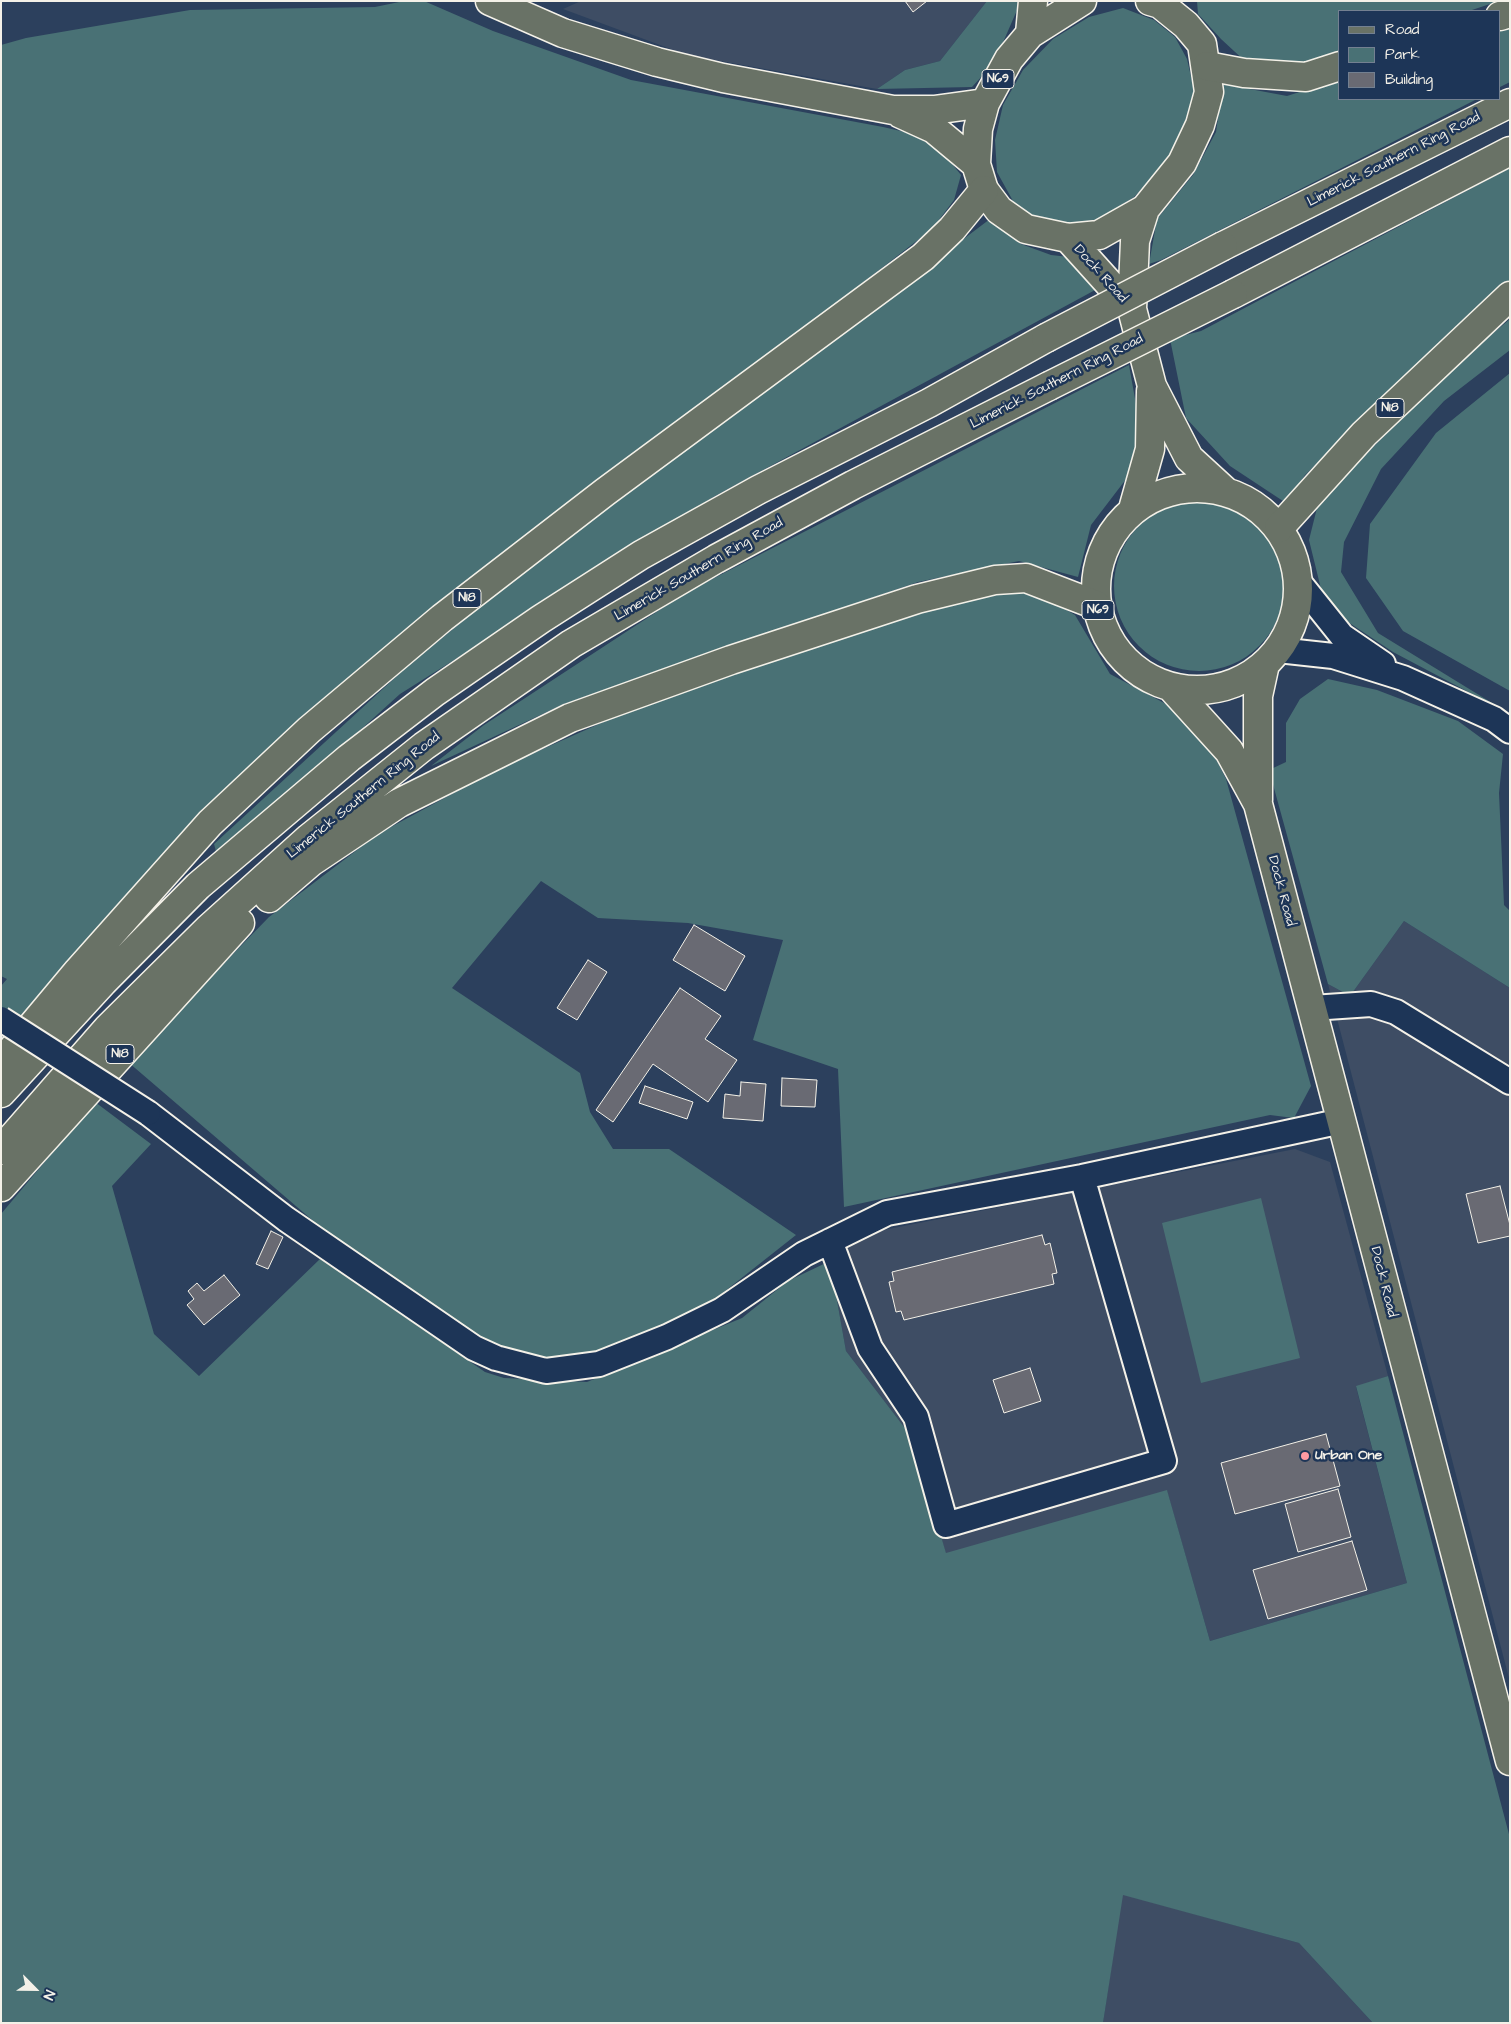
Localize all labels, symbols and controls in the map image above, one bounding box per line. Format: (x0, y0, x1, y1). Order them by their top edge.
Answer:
legend (1338, 10, 1501, 100)
text: Road (1385, 19, 1419, 40)
text: Park (1385, 44, 1420, 65)
text: Building (1385, 69, 1433, 90)
road number: N69 (982, 70, 1014, 88)
street label: Limerick Southern Ring Road (1305, 109, 1483, 211)
street label: Dock Road (1070, 242, 1130, 306)
street label: Limerick Southern Ring Road (968, 331, 1146, 433)
road number: N18 (1376, 398, 1404, 418)
street label: Limerick Southern Ring Road (612, 515, 786, 625)
road number: N18 (453, 588, 481, 608)
road number: N69 (1082, 600, 1114, 620)
street label: Limerick Southern Ring Road (284, 729, 444, 863)
street label: Dock Road (1264, 854, 1298, 928)
road number: N18 (106, 1044, 134, 1064)
street label: Dock Road (1366, 1245, 1400, 1319)
place label: Urban One (1315, 1448, 1382, 1464)
marker: Urban One (1299, 1450, 1311, 1462)
north arrow (10, 1964, 60, 2014)
text: N (38, 1987, 60, 2003)

